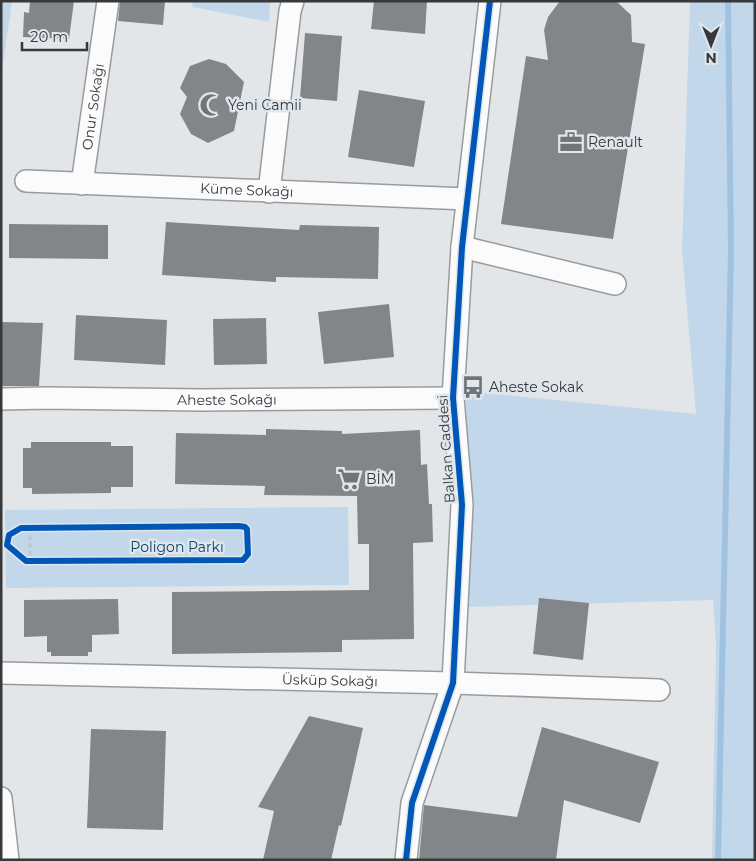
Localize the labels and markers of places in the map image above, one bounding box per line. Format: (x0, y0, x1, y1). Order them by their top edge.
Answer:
mosque icon: Yeni Camii (198, 92, 224, 118)
place label: Yeni Camii (228, 96, 302, 114)
office icon: Renault (558, 129, 584, 155)
place label: Renault (588, 133, 643, 151)
bus stop icon: Aheste Sokak (460, 374, 486, 400)
place label: Aheste Sokak (489, 378, 584, 396)
supermarket icon: BİM (336, 466, 362, 492)
place label: BİM (366, 470, 394, 488)

